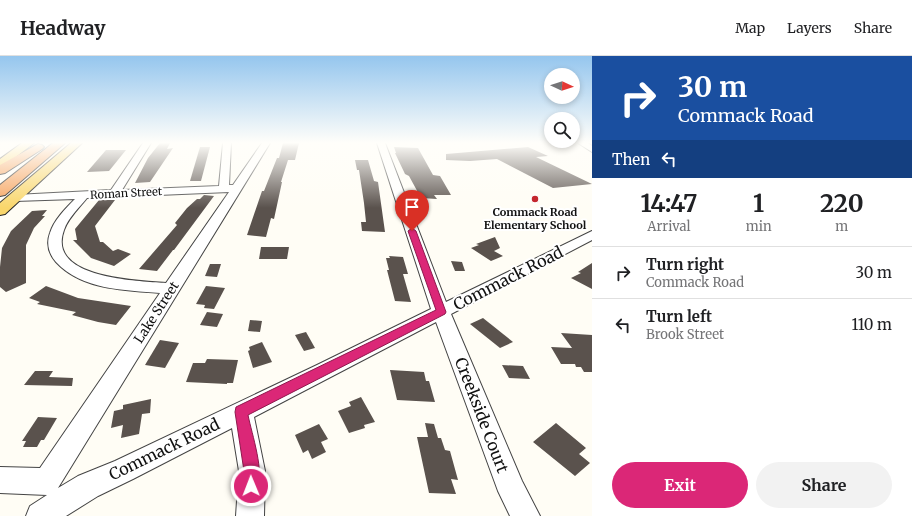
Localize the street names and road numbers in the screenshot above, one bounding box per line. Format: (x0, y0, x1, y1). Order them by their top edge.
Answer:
street label: Roman Street (90, 184, 163, 202)
street label: Commack Road (450, 242, 567, 314)
street label: Lake Street (130, 278, 183, 346)
street label: Creekside Court (451, 355, 513, 476)
street label: Commack Road (105, 413, 223, 484)

